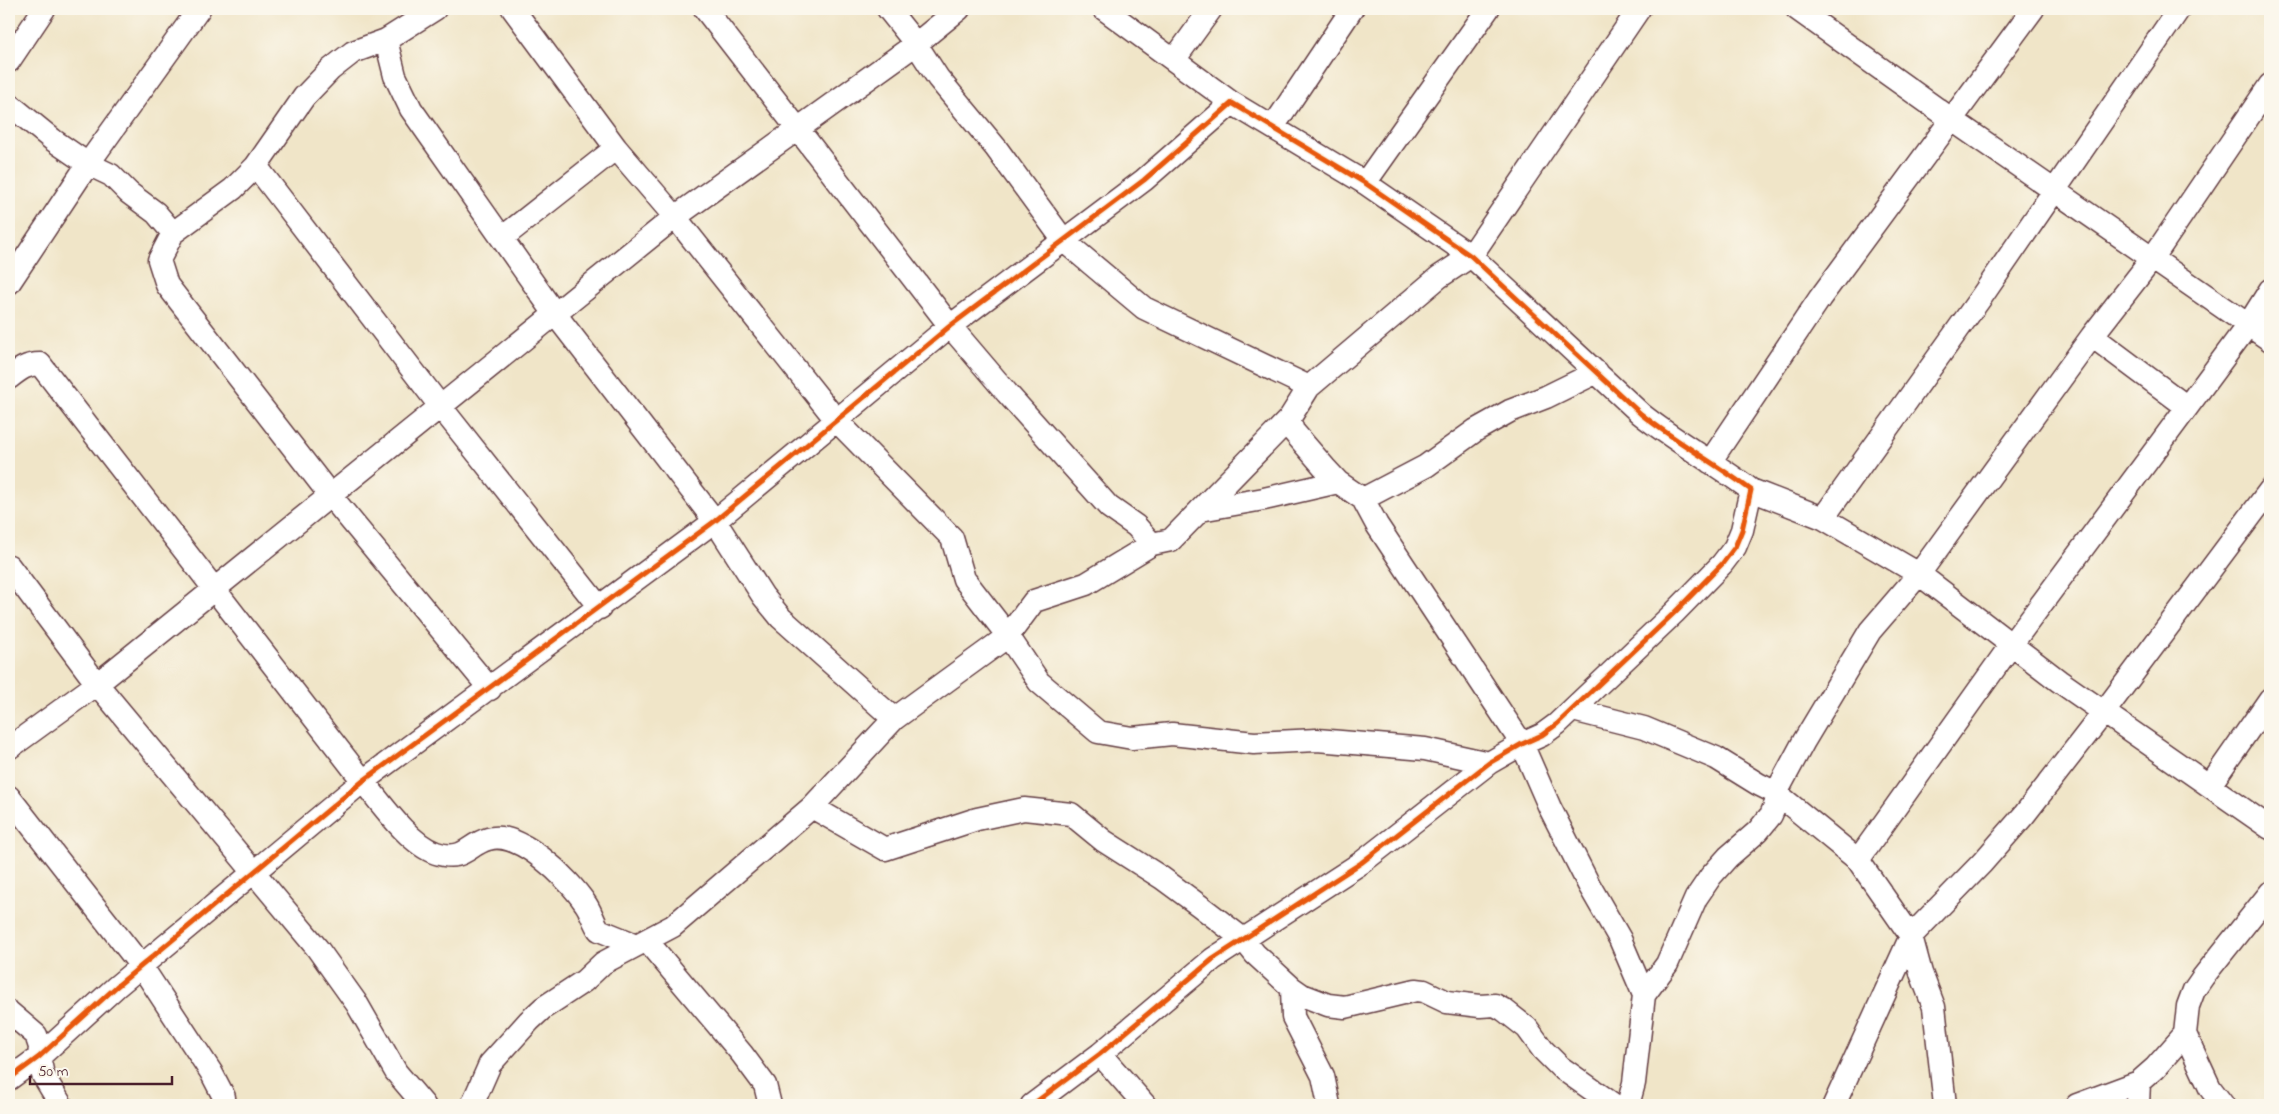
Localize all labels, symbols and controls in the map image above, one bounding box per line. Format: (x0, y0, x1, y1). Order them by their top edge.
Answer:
scale bar (30, 1054, 172, 1086)
text: 50 m (38, 1061, 69, 1083)

